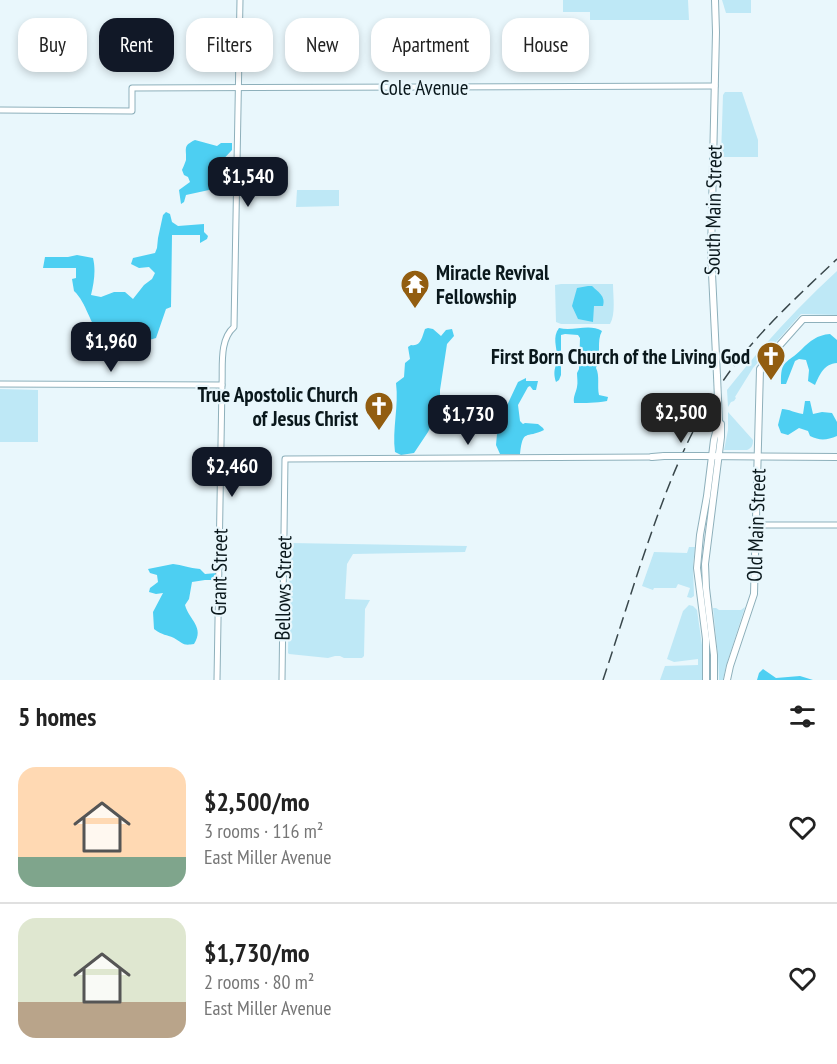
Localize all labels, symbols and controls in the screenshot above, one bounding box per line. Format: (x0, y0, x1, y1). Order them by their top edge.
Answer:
chip: Buy (18, 18, 87, 72)
chip: Rent (99, 18, 174, 72)
chip: Filters (186, 18, 273, 72)
chip: New (285, 18, 359, 72)
chip: Apartment (371, 18, 490, 72)
chip: House (502, 18, 589, 72)
street label: Cole Avenue (380, 74, 468, 101)
street label: South Main Street (698, 144, 728, 275)
pin: $1,540 (199, 157, 297, 208)
text: $1,540 (222, 163, 274, 189)
place label: Miracle Revival Fellowship (436, 259, 550, 310)
temple icon: Miracle Revival Fellowship (399, 268, 431, 310)
pin: $1,960 (62, 322, 160, 373)
text: $1,960 (85, 328, 137, 354)
church icon: First Born Church of the Living God (755, 340, 787, 382)
place label: First Born Church of the Living God (491, 343, 750, 370)
place label: True Apostolic Church of Jesus Christ (198, 381, 358, 432)
church icon: True Apostolic Church of Jesus Christ (363, 390, 395, 432)
pin: $2,500 (632, 393, 730, 444)
pin: $1,730 (419, 395, 517, 446)
text: $2,500 (655, 399, 707, 425)
text: $1,730 (442, 401, 494, 427)
pin: $2,460 (183, 447, 281, 498)
text: $2,460 (206, 453, 258, 479)
street label: Old Main Street (741, 468, 771, 582)
street label: Grant Street (205, 528, 233, 616)
street label: Bellows Street (269, 535, 297, 641)
text: 5 homes (18, 700, 96, 733)
icon: filters (786, 700, 819, 733)
text: $2,500/mo (204, 785, 310, 818)
icon: home (66, 791, 138, 863)
icon: heart (786, 811, 819, 844)
text: 3 rooms · 116 m² (204, 818, 323, 844)
text: East Miller Avenue (204, 844, 332, 870)
text: $1,730/mo (204, 936, 310, 969)
icon: home (66, 942, 138, 1014)
icon: heart (786, 962, 819, 995)
text: 2 rooms · 80 m² (204, 969, 314, 995)
text: East Miller Avenue (204, 995, 332, 1021)

